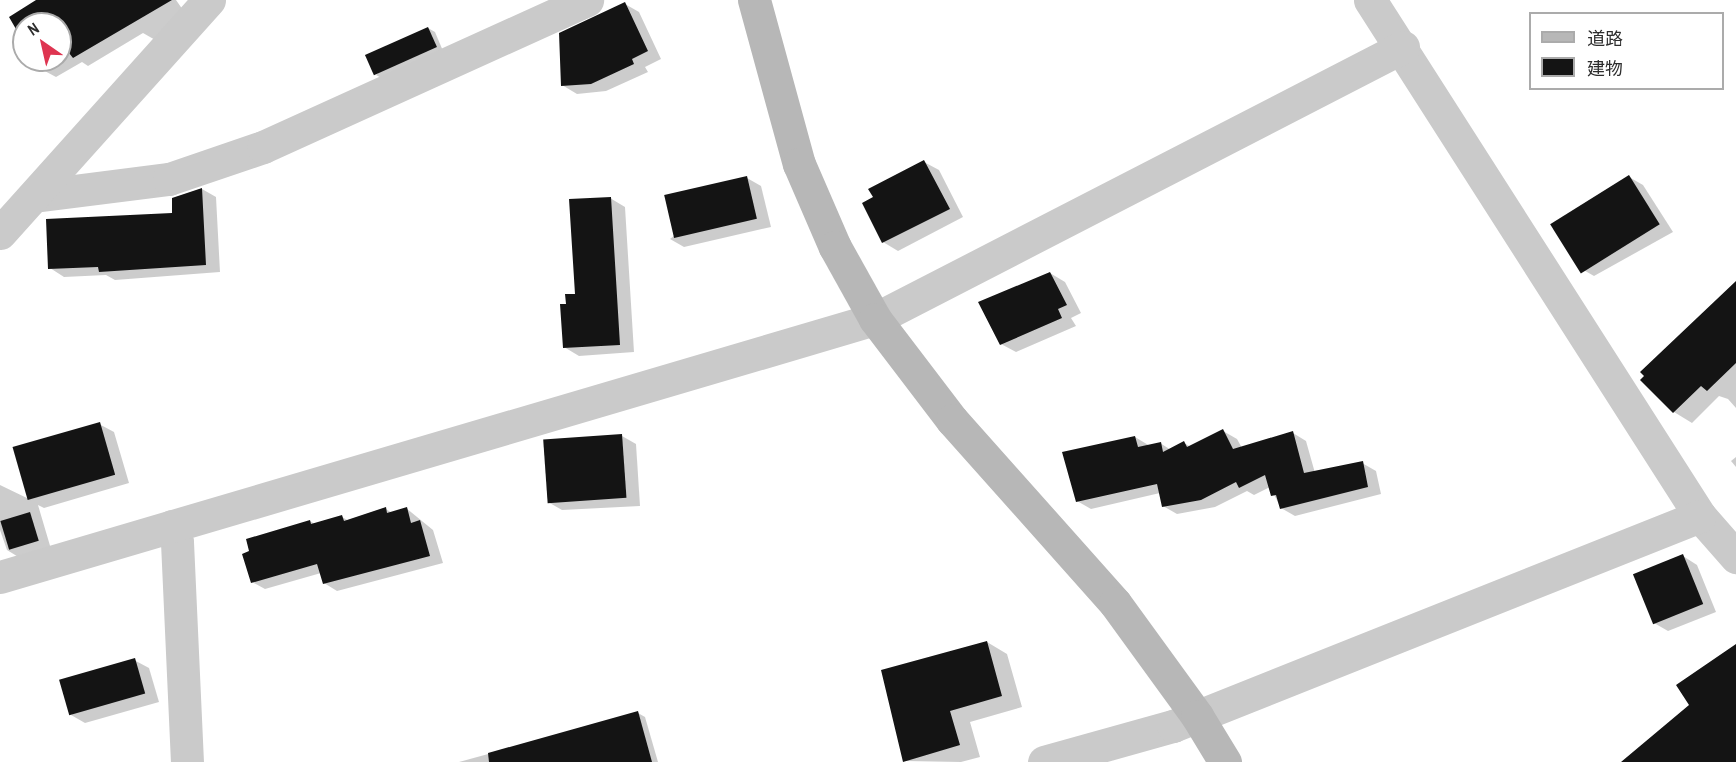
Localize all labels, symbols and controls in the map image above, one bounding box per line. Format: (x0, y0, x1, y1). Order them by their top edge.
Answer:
north arrow (12, 12, 72, 72)
legend (1529, 12, 1724, 90)
text: N (23, 17, 43, 41)
text: 道路 (1587, 26, 1623, 51)
text: 建物 (1587, 56, 1623, 81)

